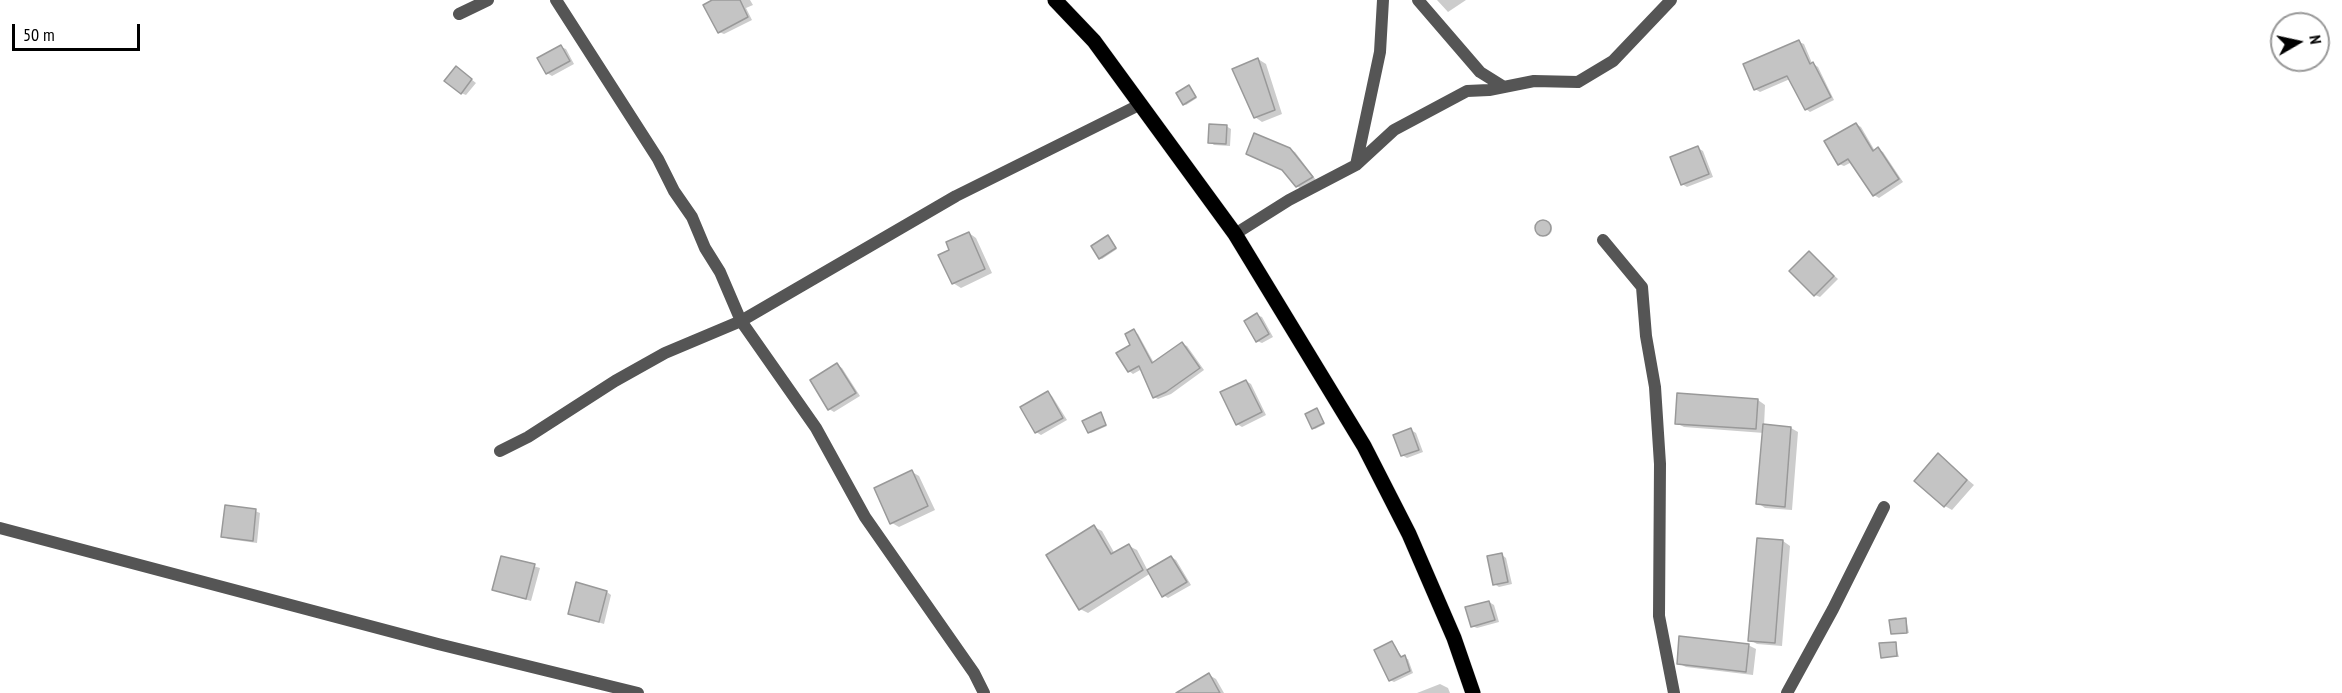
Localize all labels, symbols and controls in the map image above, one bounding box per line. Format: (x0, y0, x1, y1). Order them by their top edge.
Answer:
scale bar (15, 12, 142, 50)
north arrow (2270, 12, 2330, 72)
text: 50 m (23, 23, 55, 46)
text: N (2305, 34, 2326, 45)

